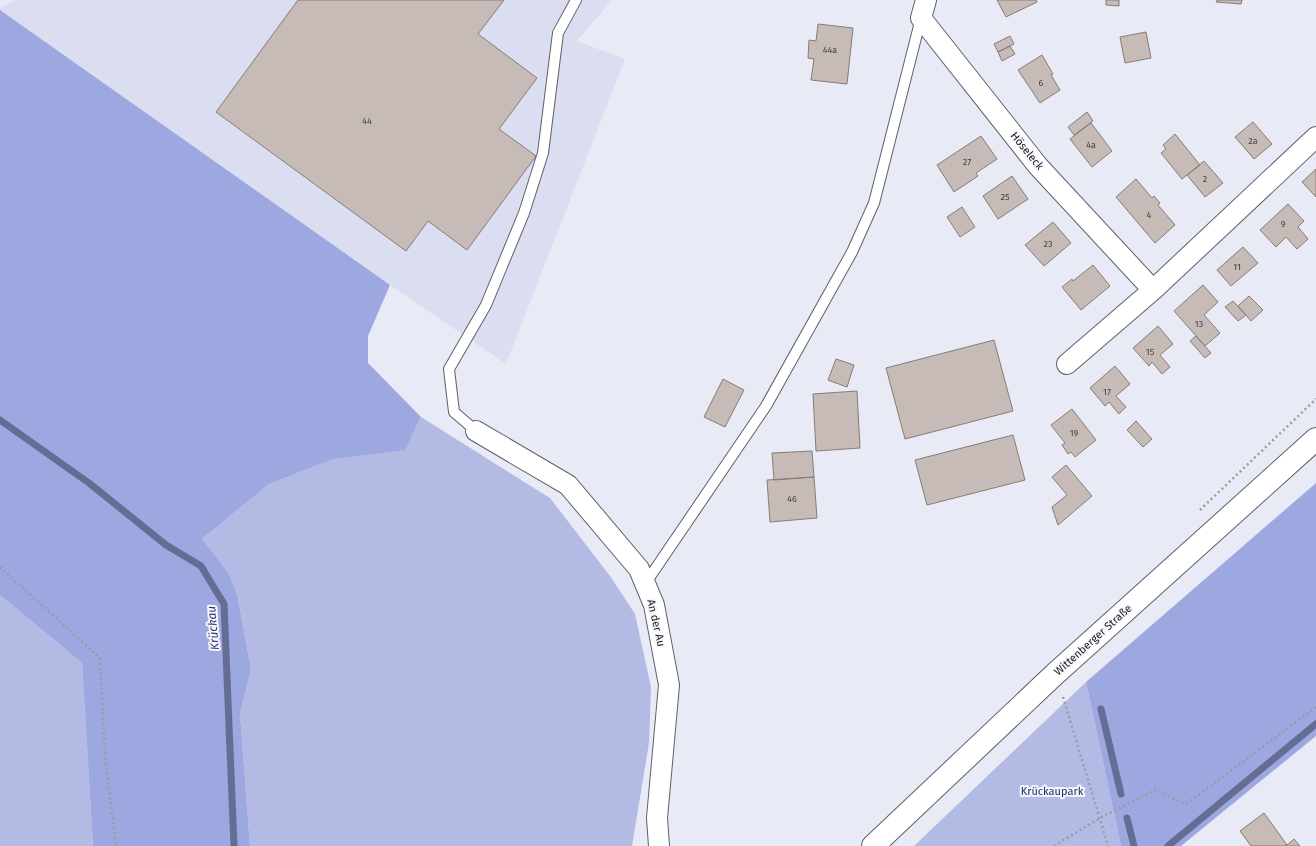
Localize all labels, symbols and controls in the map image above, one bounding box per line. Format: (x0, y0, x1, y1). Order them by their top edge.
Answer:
house number: 44a (823, 45, 837, 55)
house number: 6 (1039, 78, 1044, 88)
house number: 44 (362, 116, 372, 126)
street label: Höseleck (1008, 129, 1046, 173)
house number: 2a (1248, 136, 1258, 146)
house number: 4a (1086, 140, 1096, 150)
house number: 27 (963, 157, 971, 167)
house number: 2 (1203, 174, 1207, 184)
house number: 25 (1001, 192, 1010, 202)
house number: 4 (1147, 210, 1152, 220)
house number: 9 (1281, 219, 1286, 229)
house number: 23 (1044, 239, 1052, 249)
house number: 11 (1233, 262, 1241, 272)
house number: 13 (1195, 319, 1203, 329)
house number: 15 (1146, 347, 1155, 357)
house number: 17 (1103, 387, 1111, 397)
house number: 19 (1070, 428, 1079, 438)
house number: 46 (787, 494, 797, 504)
street label: An der Au (644, 598, 668, 648)
street label: Wittenberger Straße (1051, 602, 1135, 678)
water label: Krückau (204, 605, 222, 651)
park label: Krückaupark (1021, 785, 1084, 798)

